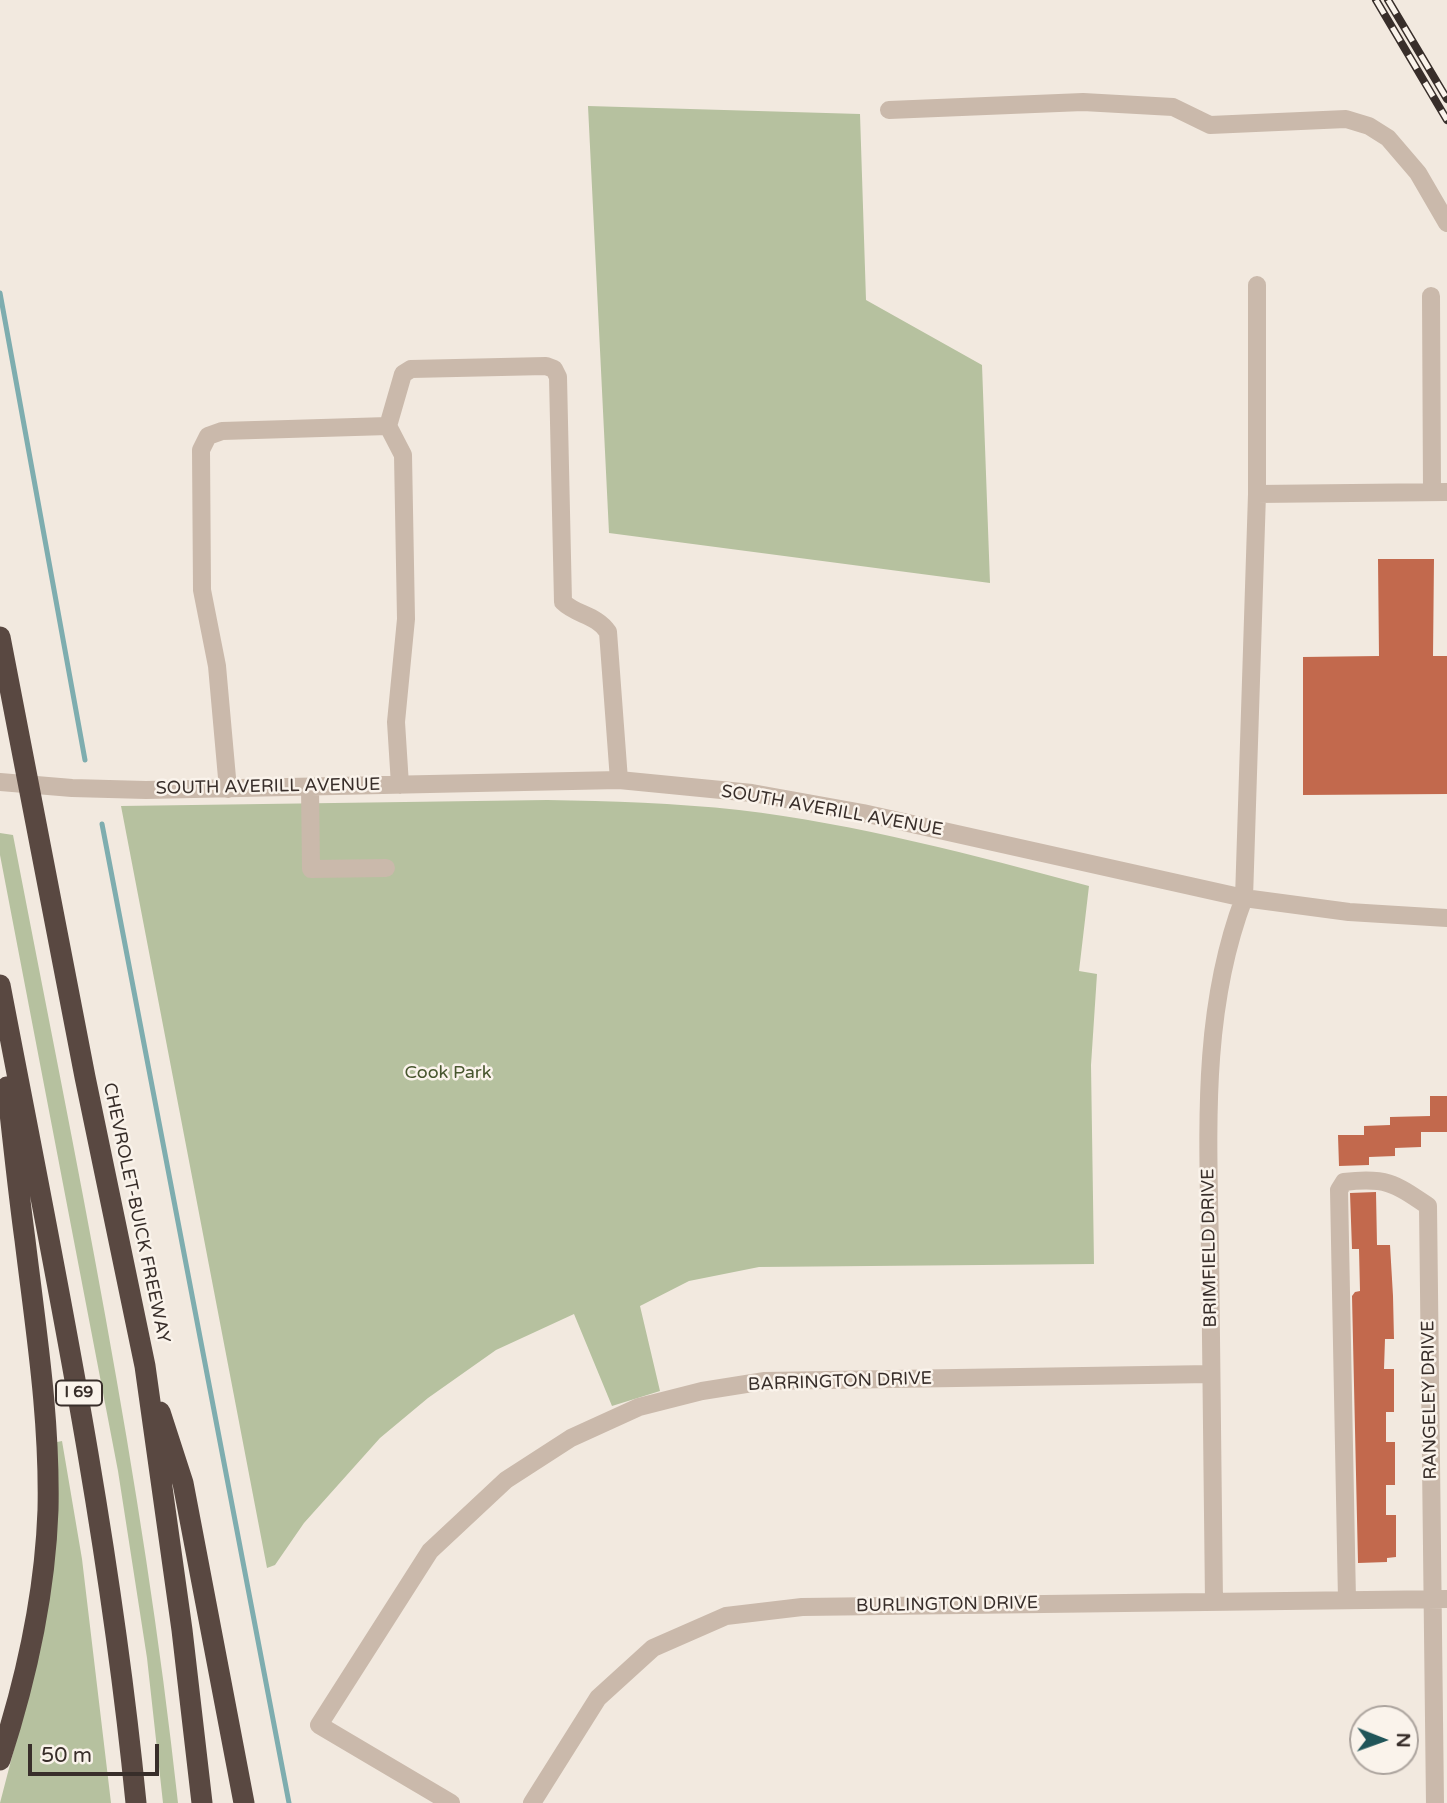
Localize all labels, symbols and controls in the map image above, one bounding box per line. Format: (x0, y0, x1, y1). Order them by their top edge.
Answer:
street label: SOUTH AVERILL AVENUE (155, 774, 381, 800)
street label: SOUTH AVERILL AVENUE (719, 781, 945, 841)
park label: Cook Park (404, 1062, 492, 1084)
street label: CHEVROLET-BUICK FREEWAY (98, 1081, 174, 1345)
street label: BRIMFIELD DRIVE (1198, 1168, 1222, 1328)
street label: RANGELEY DRIVE (1418, 1320, 1442, 1480)
street label: BARRINGTON DRIVE (747, 1368, 933, 1396)
road number: I 69 (56, 1380, 102, 1406)
street label: BURLINGTON DRIVE (856, 1593, 1038, 1617)
north arrow (1349, 1705, 1419, 1775)
scale bar (32, 1730, 163, 1774)
text: N (1392, 1733, 1414, 1748)
text: 50 m (41, 1743, 92, 1768)

